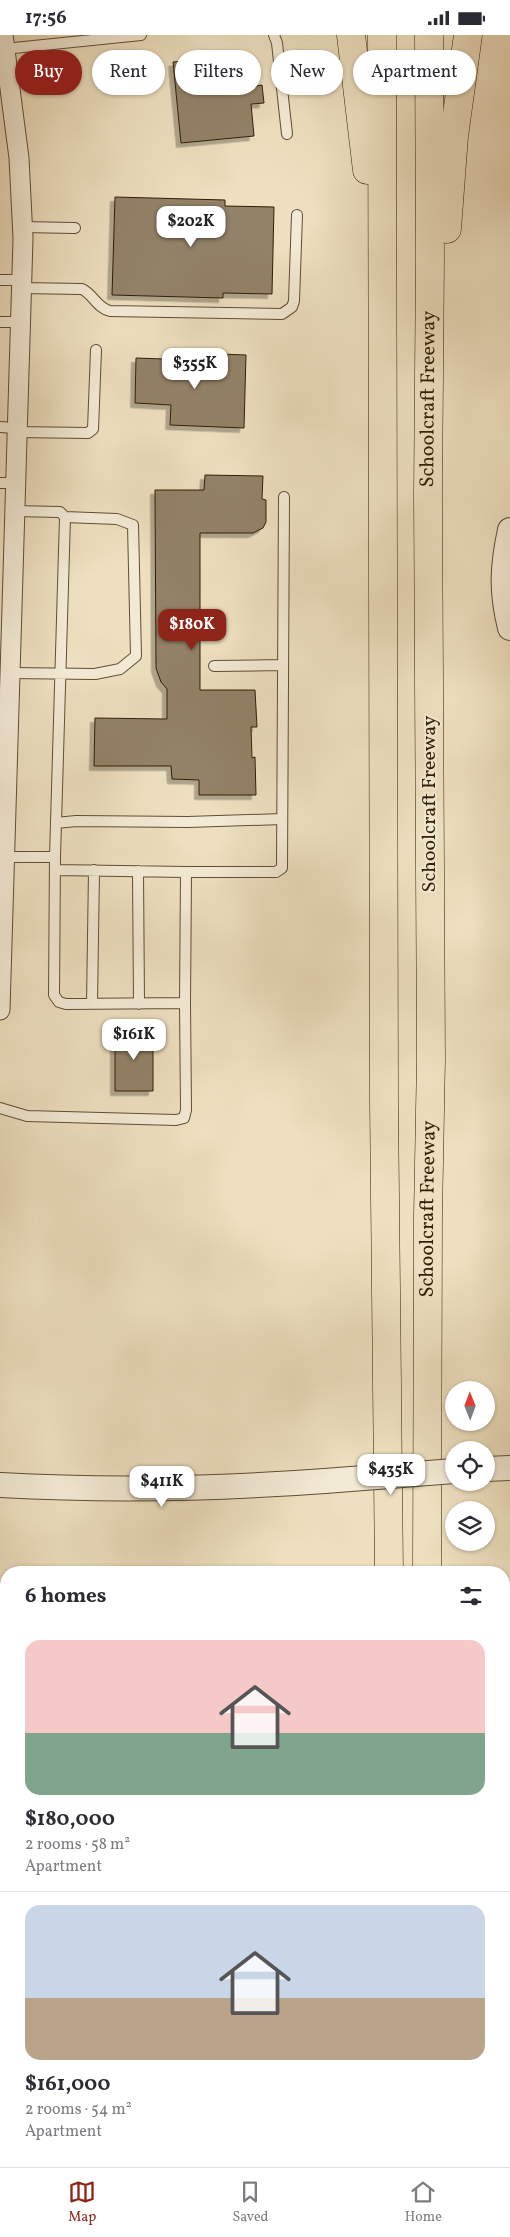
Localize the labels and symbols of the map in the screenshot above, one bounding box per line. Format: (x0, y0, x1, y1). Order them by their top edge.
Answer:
pin: $202K (156, 205, 226, 248)
street label: Schoolcraft Freeway (414, 310, 444, 488)
pin: $355K (160, 347, 230, 390)
pin: $180K (157, 609, 227, 651)
street label: Schoolcraft Freeway (416, 715, 444, 892)
pin: $161K (99, 1019, 169, 1061)
street label: Schoolcraft Freeway (414, 1120, 444, 1298)
north arrow (445, 1381, 495, 1431)
pin: $435K (356, 1453, 426, 1496)
pin: $411K (127, 1465, 197, 1508)

